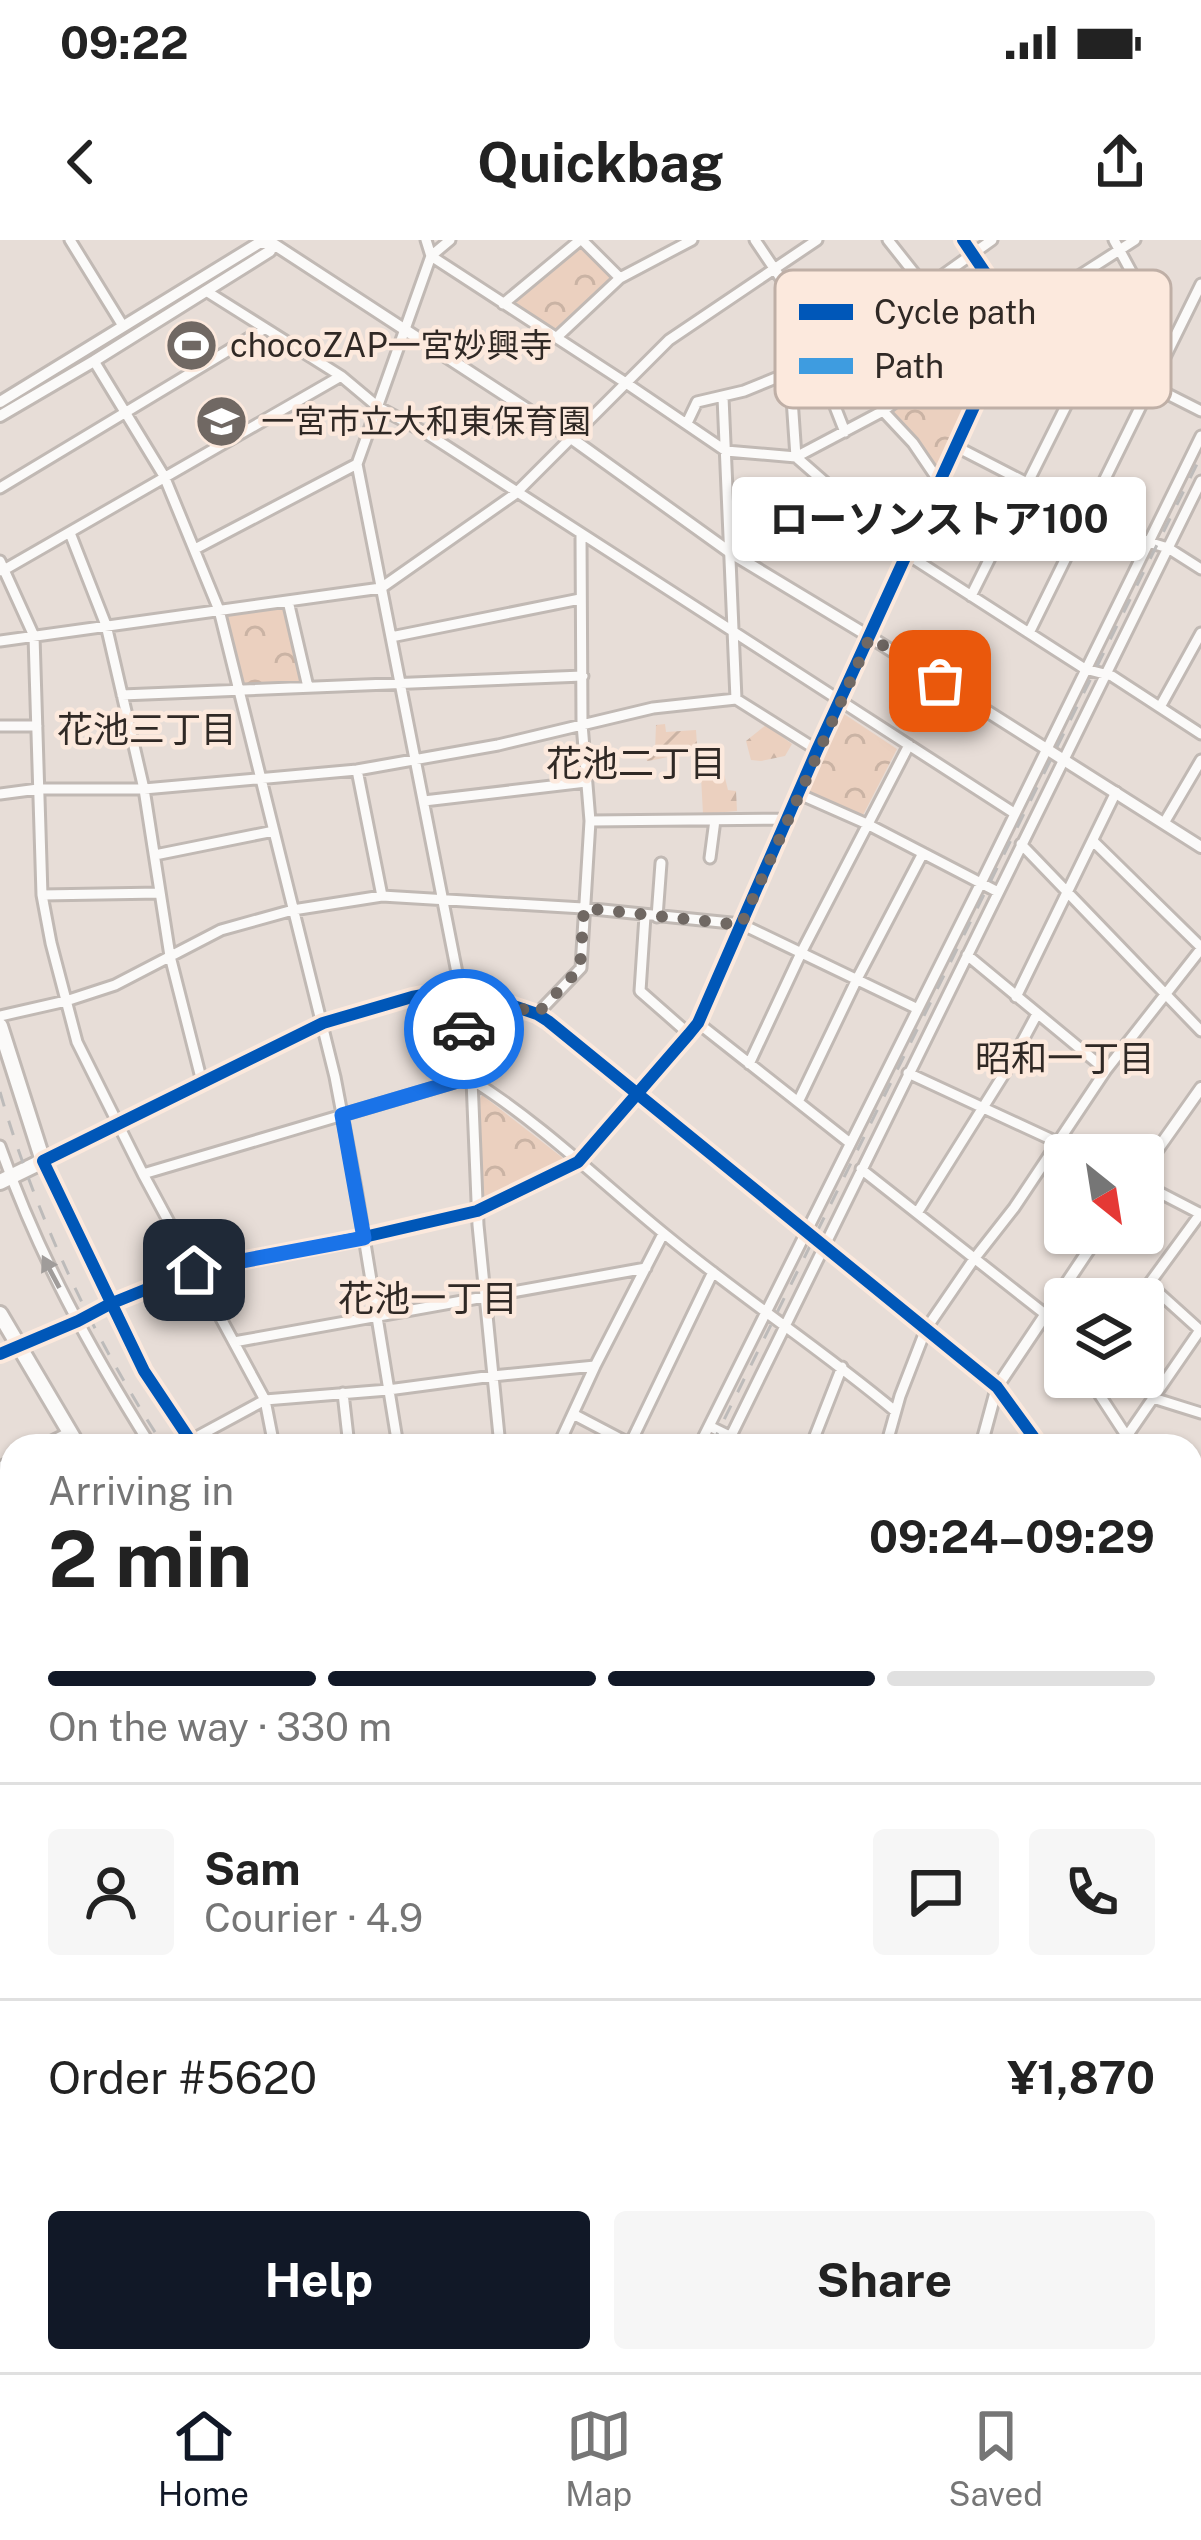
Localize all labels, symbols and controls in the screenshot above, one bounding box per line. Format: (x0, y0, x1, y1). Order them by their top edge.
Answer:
text: 09:22 (60, 16, 189, 69)
icon: back (48, 129, 114, 195)
icon: share (1087, 129, 1153, 195)
text: Quickbag (477, 131, 724, 194)
legend (775, 270, 1171, 408)
text: Cycle path (874, 293, 1036, 331)
sports icon: chocoZAP一宮妙興寺 (163, 317, 219, 373)
place label: chocoZAP一宮妙興寺 (230, 326, 552, 364)
text: Path (874, 347, 944, 385)
school or university icon: 一宮市立大和東保育園 (194, 393, 250, 449)
place label: 一宮市立大和東保育園 (261, 402, 591, 440)
callout: ローソンストア100 (733, 477, 1147, 561)
text: ローソンストア100 (769, 496, 1109, 542)
pin (889, 630, 991, 732)
icon: bag (907, 648, 973, 714)
district label: 花池三丁目 (57, 708, 237, 750)
district label: 花池二丁目 (546, 742, 726, 784)
courier (404, 969, 524, 1089)
icon: car (431, 996, 497, 1062)
district label: 昭和一丁目 (975, 1037, 1155, 1079)
north arrow (1044, 1134, 1164, 1254)
map controls (1044, 1134, 1164, 1398)
pin (143, 1219, 245, 1321)
icon: home (161, 1237, 227, 1303)
one-way arrow (41, 1254, 62, 1289)
district label: 花池一丁目 (338, 1277, 518, 1319)
button: layers (1044, 1278, 1164, 1398)
text: Arriving in (48, 1468, 234, 1514)
text: 09:24–09:29 (869, 1510, 1155, 1563)
text: 2 min (48, 1513, 252, 1605)
text: On the way · 330 m (48, 1704, 392, 1750)
button: person (48, 1829, 174, 1955)
button: chat (873, 1829, 999, 1955)
button: phone (1029, 1829, 1155, 1955)
text: Sam (204, 1842, 301, 1895)
text: Courier · 4.9 (204, 1895, 423, 1941)
text: Order #5620 (48, 2051, 317, 2104)
text: ¥1,870 (1007, 2051, 1155, 2104)
button: Help (48, 2211, 590, 2349)
button: Share (614, 2211, 1155, 2349)
tab: Home (158, 2403, 249, 2513)
tab: Map (565, 2403, 632, 2513)
tab: Saved (948, 2403, 1043, 2513)

